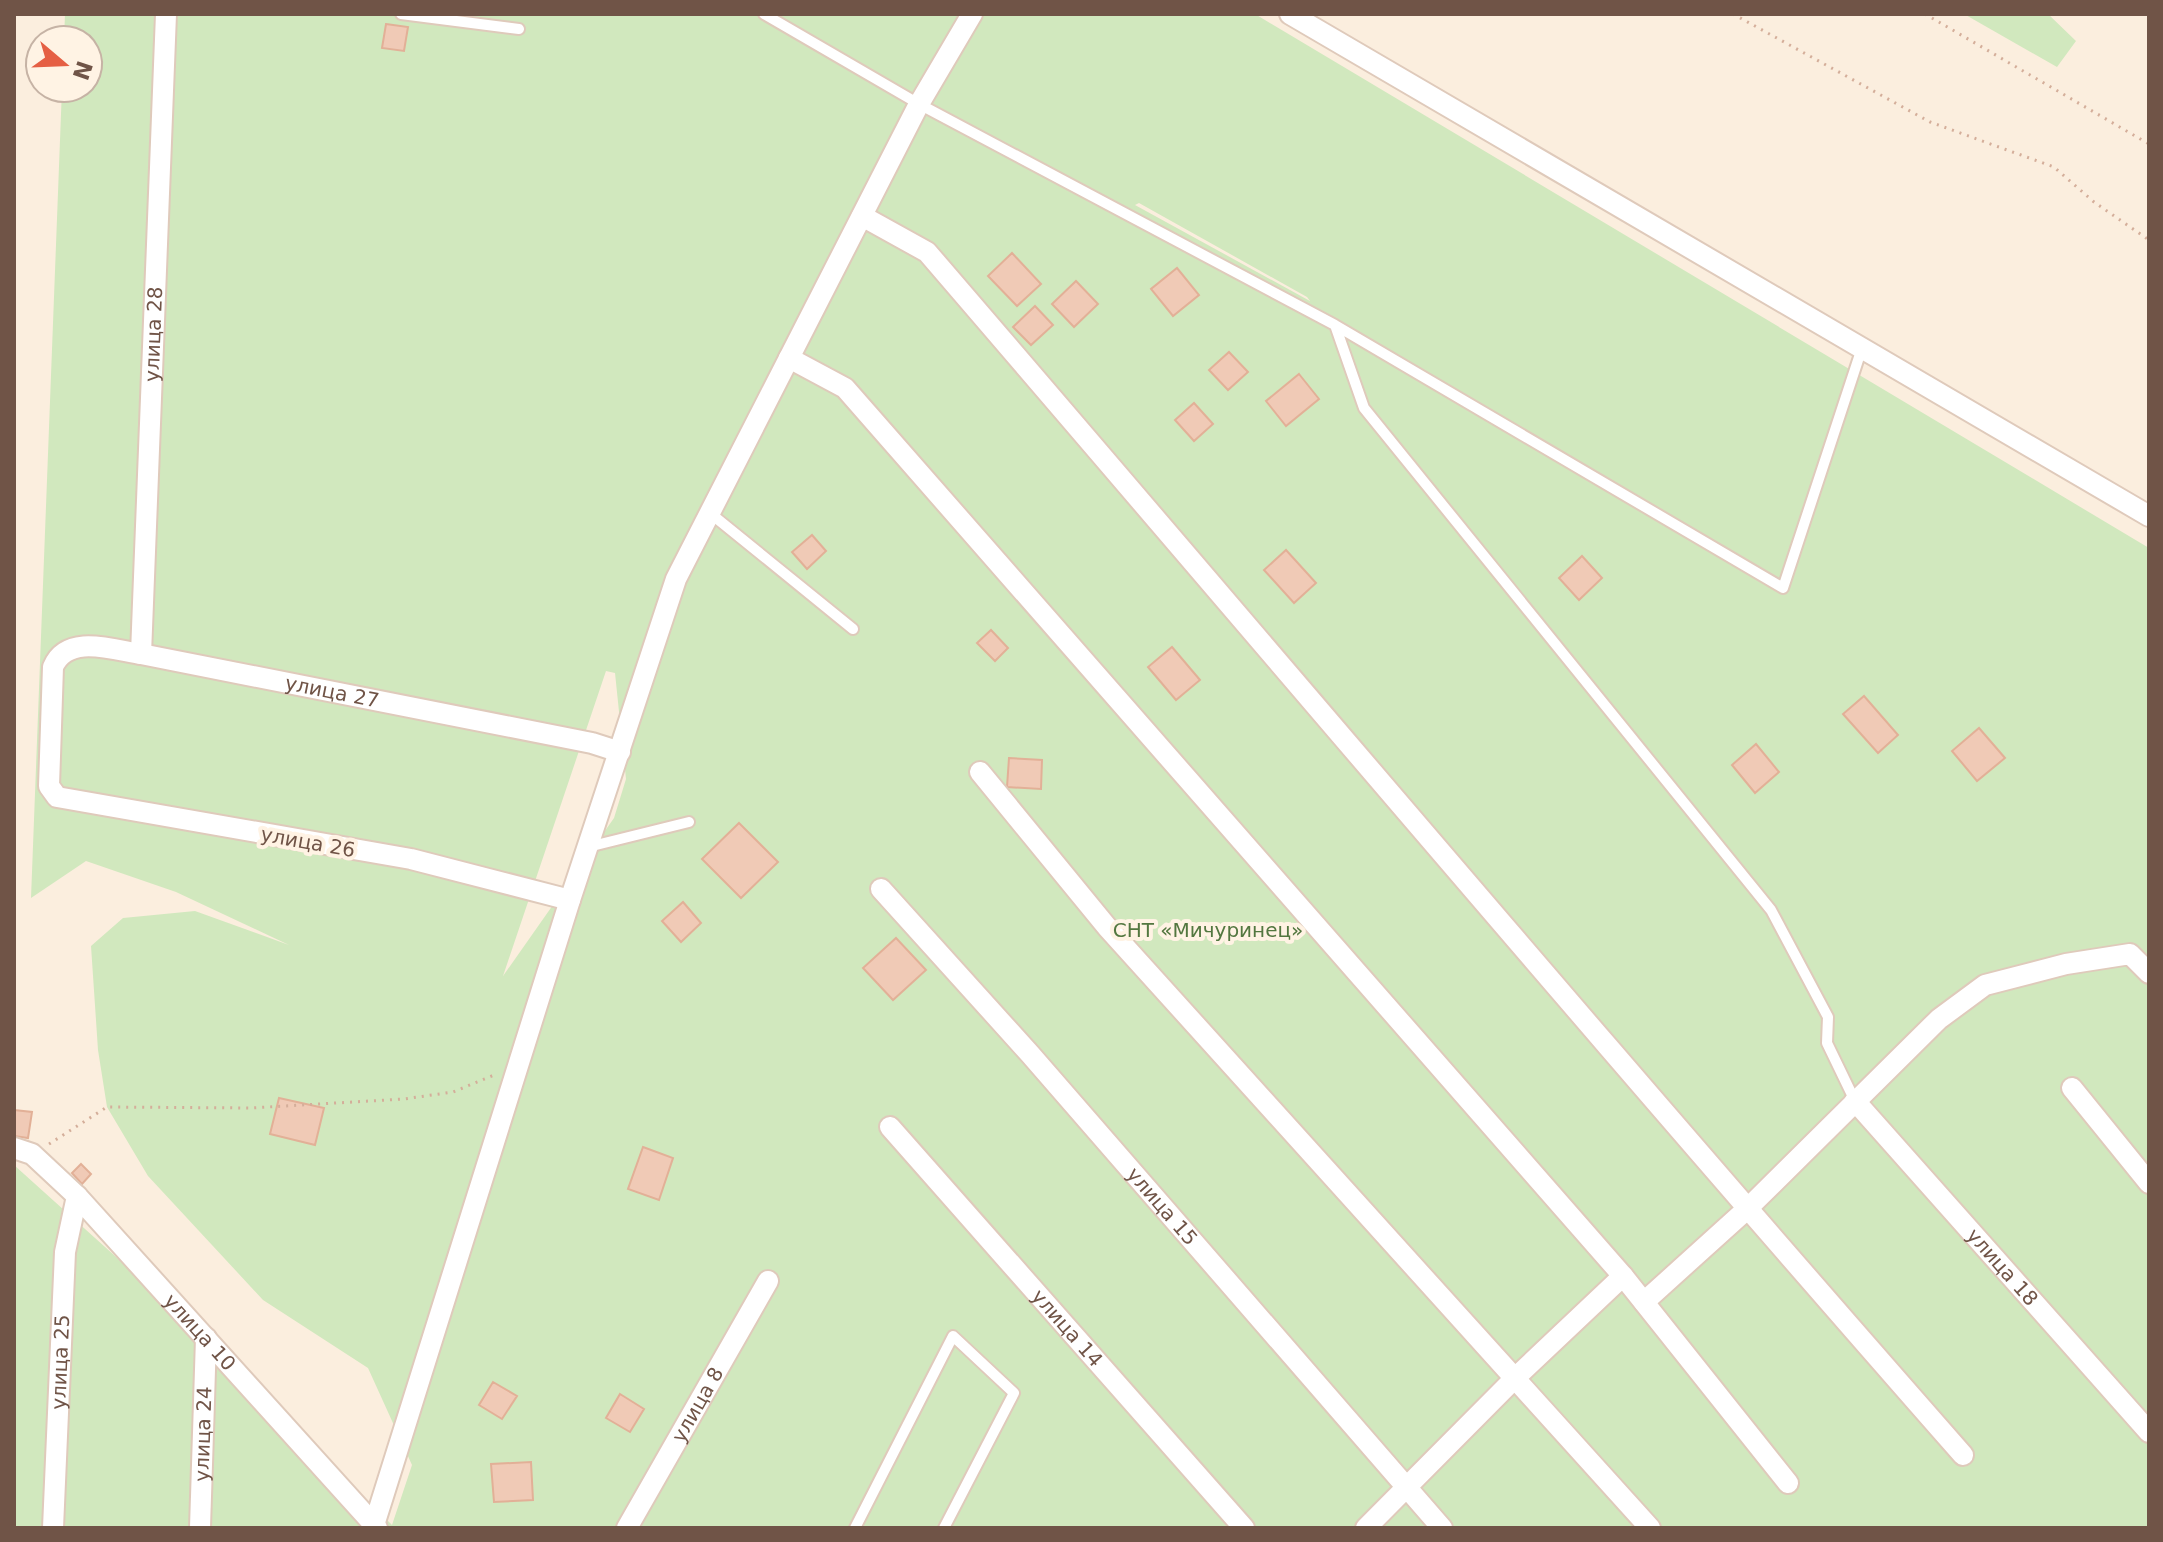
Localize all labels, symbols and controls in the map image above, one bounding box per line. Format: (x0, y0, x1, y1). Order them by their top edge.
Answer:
north arrow (24, 24, 104, 104)
text: N (68, 58, 97, 83)
street label: улица 28 (140, 286, 167, 382)
street label: улица 27 (283, 671, 381, 713)
street label: улица 26 (259, 822, 357, 862)
park label: СНТ «Мичуринец» (1113, 918, 1303, 942)
street label: улица 15 (1122, 1162, 1203, 1250)
street label: улица 18 (1962, 1223, 2043, 1311)
street label: улица 14 (1027, 1284, 1108, 1372)
street label: улица 10 (159, 1289, 241, 1376)
street label: улица 25 (46, 1314, 74, 1410)
street label: улица 8 (666, 1363, 728, 1447)
street label: улица 24 (189, 1386, 216, 1482)

